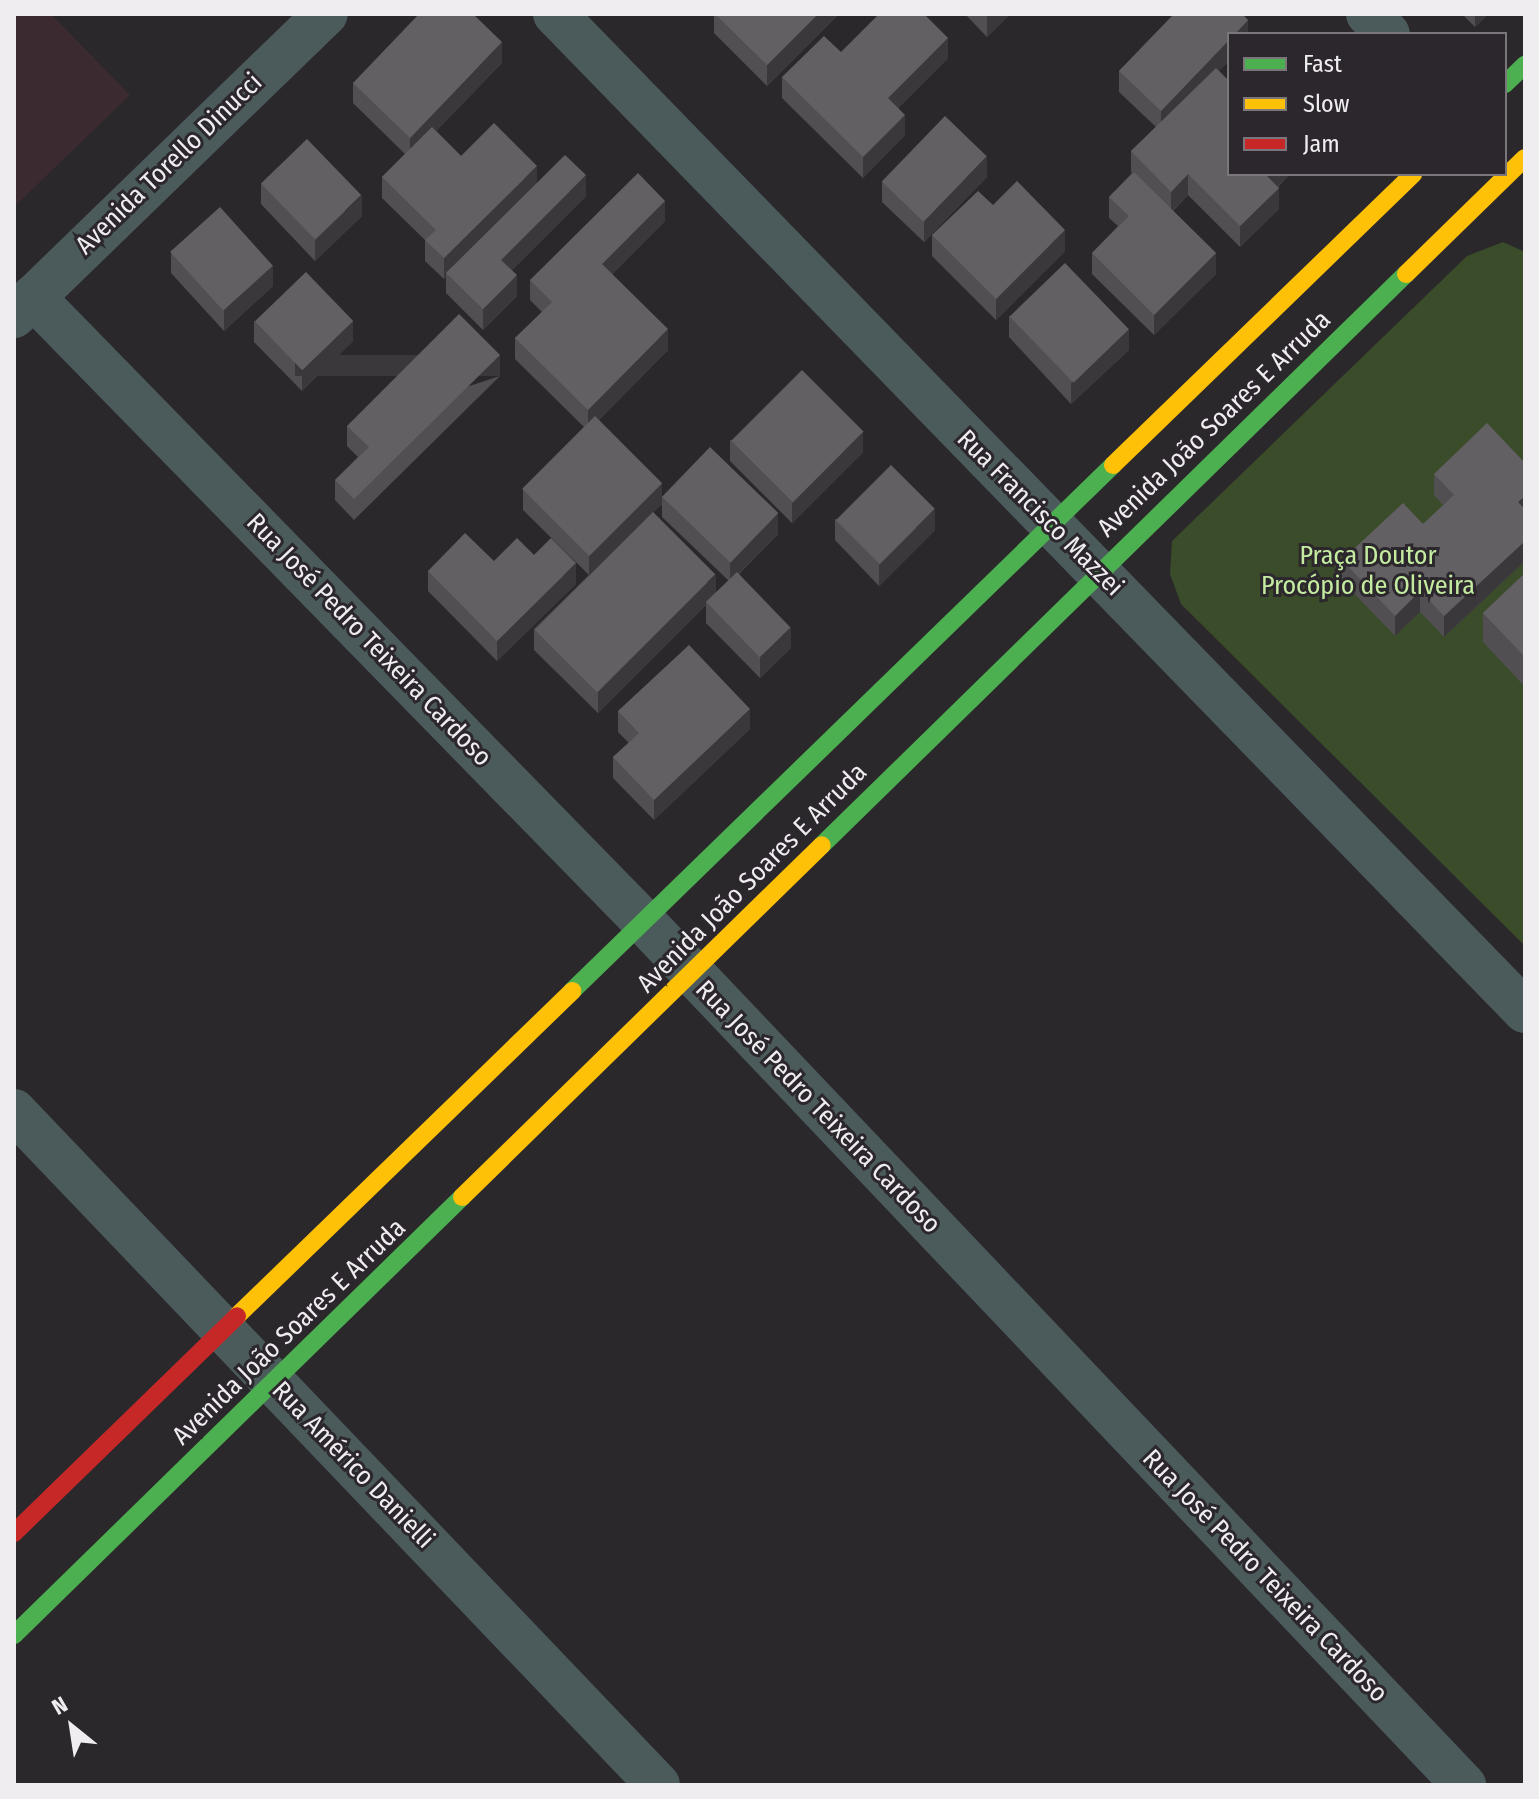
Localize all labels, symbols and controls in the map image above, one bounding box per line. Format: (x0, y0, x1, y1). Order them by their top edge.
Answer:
legend (1227, 32, 1507, 176)
text: Fast (1303, 50, 1342, 78)
street label: Avenida Torello Dinucci (69, 67, 269, 261)
text: Slow (1303, 90, 1349, 118)
text: Jam (1303, 130, 1340, 158)
street label: Avenida João Soares E Arruda (1091, 304, 1337, 544)
street label: Rua Francisco Mazzei (950, 423, 1130, 603)
street label: Rua José Pedro Teixeira Cardoso (240, 507, 498, 773)
park label: Praça Doutor Procópio de Oliveira (1261, 540, 1475, 602)
street label: Avenida João Soares E Arruda (631, 757, 873, 999)
street label: Rua José Pedro Teixeira Cardoso (689, 974, 947, 1240)
street label: Avenida João Soares E Arruda (166, 1212, 412, 1452)
street label: Rua Américo Danielli (265, 1375, 441, 1555)
street label: Rua José Pedro Teixeira Cardoso (1136, 1443, 1394, 1709)
north arrow (32, 1687, 112, 1767)
text: N (47, 1691, 72, 1721)

